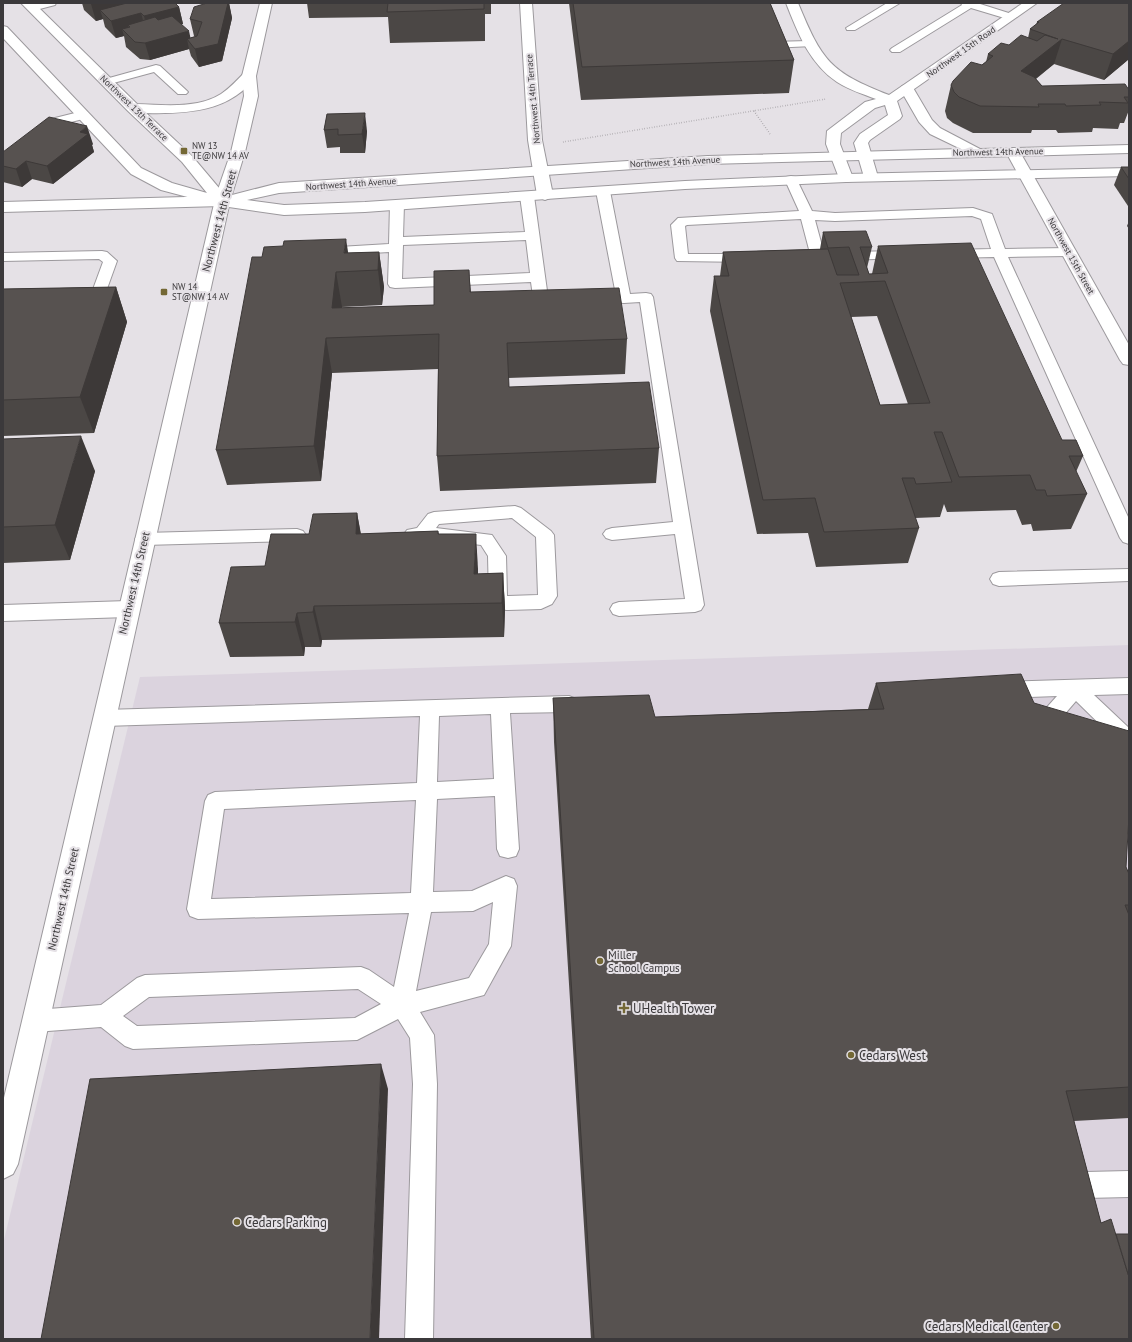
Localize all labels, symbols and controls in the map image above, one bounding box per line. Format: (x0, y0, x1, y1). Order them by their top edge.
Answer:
street label: Northwest 15th Road (924, 24, 997, 80)
street label: Northwest 14th Terrace (523, 53, 542, 144)
street label: Northwest 13th Terrace (98, 72, 171, 143)
place label: NW 13 TE@NW 14 AV (192, 140, 250, 161)
street label: Northwest 14th Avenue (953, 145, 1044, 158)
marker: NW 13 TE@NW 14 AV (179, 146, 189, 156)
street label: Northwest 14th Avenue (629, 154, 721, 169)
street label: Northwest 14th Street (199, 168, 239, 273)
street label: Northwest 14th Avenue (305, 175, 397, 192)
street label: Northwest 15th Street (1046, 216, 1097, 296)
place label: NW 14 ST@NW 14 AV (172, 281, 230, 302)
marker: NW 14 ST@NW 14 AV (159, 287, 169, 297)
street label: Northwest 14th Street (115, 530, 153, 636)
street label: Northwest 14th Street (44, 846, 82, 952)
place label: Miller School Campus (608, 948, 680, 975)
marker: Miller School Campus (595, 956, 605, 966)
place label: UHealth Tower (633, 1000, 715, 1017)
marker: UHealth Tower (618, 1002, 630, 1014)
place label: Cedars West (859, 1047, 926, 1064)
marker: Cedars West (846, 1050, 856, 1060)
place label: Cedars Parking (245, 1214, 327, 1231)
marker: Cedars Parking (232, 1217, 242, 1227)
place label: Cedars Medical Center (925, 1318, 1049, 1335)
marker: Cedars Medical Center (1051, 1321, 1061, 1331)

